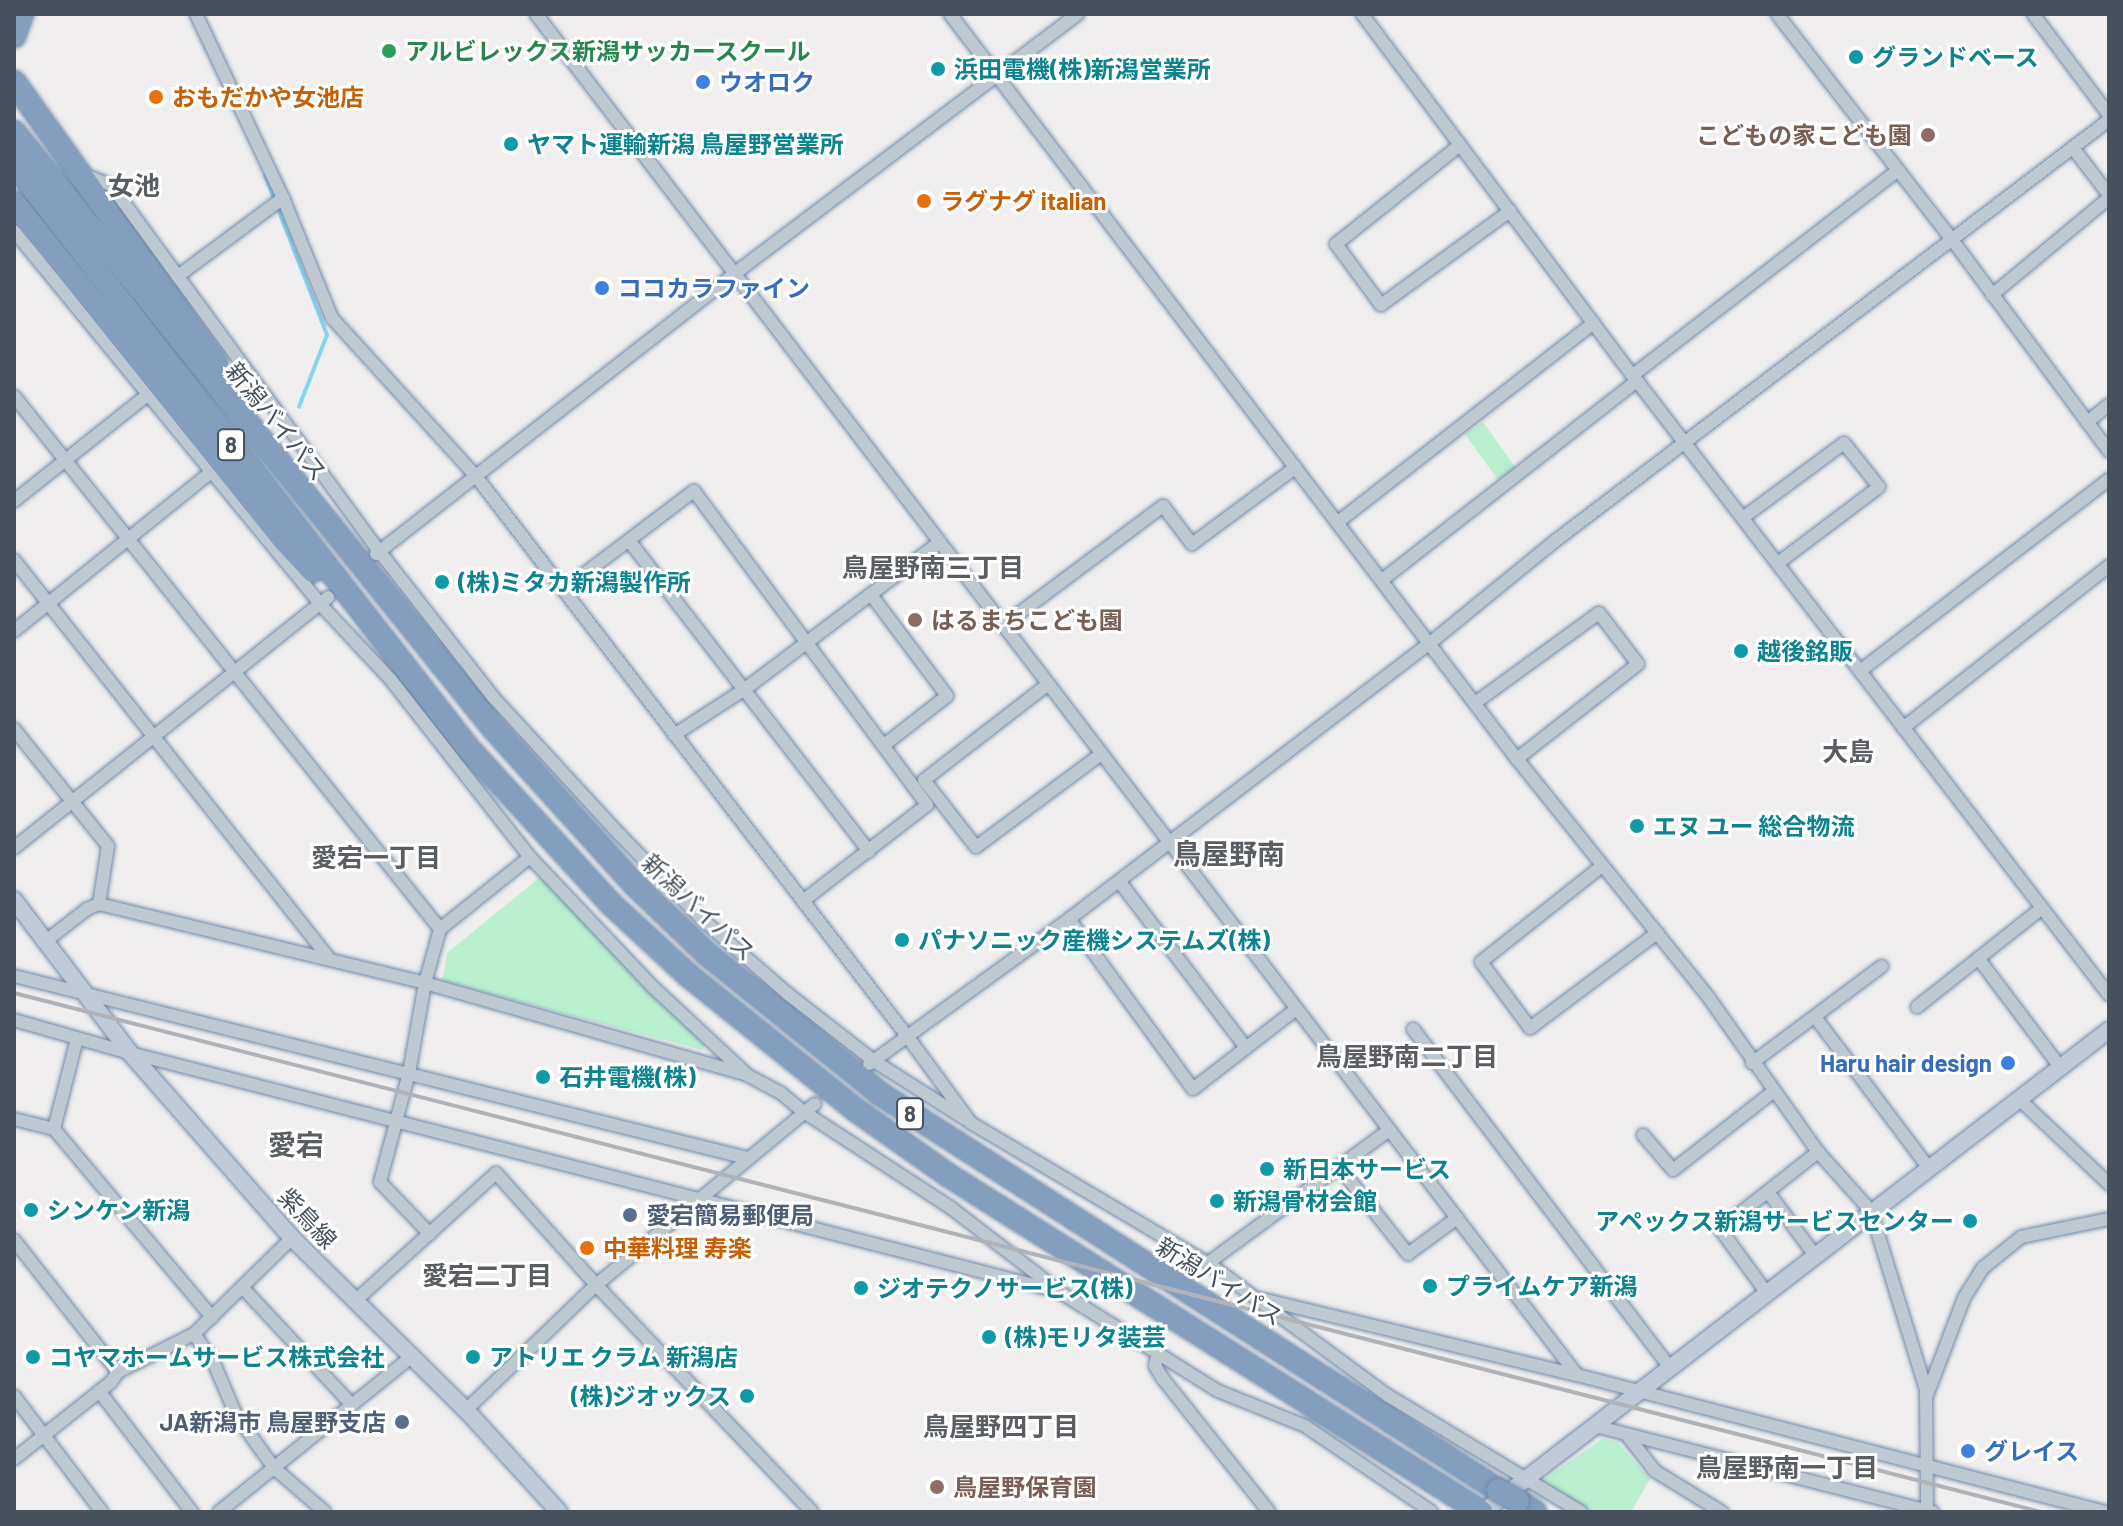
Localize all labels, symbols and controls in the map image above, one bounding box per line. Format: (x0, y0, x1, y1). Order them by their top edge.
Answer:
place label: アルビレックス新潟サッカースクール (405, 37, 813, 65)
marker: アルビレックス新潟サッカースクール (380, 42, 398, 60)
place label: グランドベース (1872, 43, 2040, 71)
marker: グランドベース (1847, 48, 1865, 66)
place label: 浜田電機(株)新潟営業所 (954, 55, 1211, 83)
marker: 浜田電機(株)新潟営業所 (929, 60, 947, 78)
place label: ウオロク (719, 68, 815, 96)
marker: ウオロク (694, 73, 712, 91)
place label: おもだかや女池店 (172, 83, 364, 111)
marker: おもだかや女池店 (147, 88, 165, 106)
place label: こどもの家こども園 (1696, 121, 1912, 149)
marker: こどもの家こども園 (1919, 126, 1937, 144)
place label: ヤマト運輸新潟 鳥屋野営業所 (527, 130, 844, 158)
marker: ヤマト運輸新潟 鳥屋野営業所 (502, 135, 520, 153)
district label: 女池 (108, 169, 160, 201)
place label: ラグナグ italian (940, 187, 1106, 215)
marker: ラグナグ italian (915, 192, 933, 210)
place label: ココカラファイン (618, 274, 810, 302)
marker: ココカラファイン (593, 279, 611, 297)
street label: 新潟バイパス (220, 356, 334, 486)
road number: 8 (217, 427, 245, 463)
district label: 鳥屋野南三丁目 (842, 551, 1024, 583)
place label: (株)ミタカ新潟製作所 (458, 568, 691, 596)
marker: (株)ミタカ新潟製作所 (433, 573, 451, 591)
place label: はるまちこども園 (931, 606, 1123, 634)
marker: はるまちこども園 (906, 611, 924, 629)
place label: 越後銘販 (1757, 637, 1853, 665)
marker: 越後銘販 (1732, 642, 1750, 660)
district label: 大島 (1822, 735, 1874, 767)
place label: エヌ ユー 総合物流 (1653, 812, 1855, 840)
marker: エヌ ユー 総合物流 (1628, 817, 1646, 835)
district label: 鳥屋野南 (1173, 836, 1285, 870)
district label: 愛宕一丁目 (311, 841, 441, 873)
street label: 新潟バイパス (637, 847, 761, 967)
place label: パナソニック産機システムズ(株) (918, 926, 1271, 954)
marker: パナソニック産機システムズ(株) (893, 931, 911, 949)
district label: 鳥屋野南二丁目 (1316, 1040, 1498, 1072)
place label: Haru hair design (1820, 1049, 1992, 1077)
marker: Haru hair design (1999, 1054, 2017, 1072)
place label: 石井電機(株) (559, 1063, 696, 1091)
marker: 石井電機(株) (534, 1068, 552, 1086)
road number: 8 (896, 1096, 924, 1132)
district label: 愛宕 (268, 1127, 324, 1161)
place label: 新日本サービス (1283, 1155, 1451, 1183)
marker: 新日本サービス (1258, 1160, 1276, 1178)
street label: 紫鳥線 (273, 1182, 343, 1254)
place label: 新潟骨材会館 (1233, 1187, 1377, 1215)
marker: 新潟骨材会館 (1208, 1192, 1226, 1210)
place label: シンケン新潟 (47, 1196, 191, 1224)
marker: シンケン新潟 (22, 1201, 40, 1219)
place label: 愛宕簡易郵便局 (646, 1201, 814, 1229)
marker: 愛宕簡易郵便局 (621, 1206, 639, 1224)
place label: アペックス新潟サービスセンター (1594, 1207, 1954, 1235)
marker: アペックス新潟サービスセンター (1961, 1212, 1979, 1230)
street label: 新潟バイパス (1151, 1231, 1289, 1331)
place label: 中華料理 寿楽 (603, 1234, 752, 1262)
marker: 中華料理 寿楽 (578, 1239, 596, 1257)
district label: 愛宕二丁目 (422, 1259, 552, 1291)
place label: プライムケア新潟 (1446, 1272, 1638, 1300)
place label: ジオテクノサービス(株) (877, 1274, 1134, 1302)
marker: プライムケア新潟 (1421, 1277, 1439, 1295)
marker: ジオテクノサービス(株) (852, 1279, 870, 1297)
place label: (株)モリタ装芸 (1005, 1323, 1166, 1351)
marker: (株)モリタ装芸 (980, 1328, 998, 1346)
place label: コヤマホームサービス株式会社 (49, 1343, 385, 1371)
place label: アトリエ クラム 新潟店 (489, 1343, 739, 1371)
marker: コヤマホームサービス株式会社 (24, 1348, 42, 1366)
marker: アトリエ クラム 新潟店 (464, 1348, 482, 1366)
place label: (株)ジオックス (570, 1382, 731, 1410)
marker: (株)ジオックス (738, 1387, 756, 1405)
place label: JA新潟市 鳥屋野支店 (160, 1408, 386, 1436)
district label: 鳥屋野四丁目 (923, 1410, 1079, 1442)
marker: JA新潟市 鳥屋野支店 (393, 1413, 411, 1431)
place label: グレイス (1984, 1437, 2080, 1465)
marker: グレイス (1959, 1442, 1977, 1460)
district label: 鳥屋野南一丁目 (1696, 1451, 1878, 1483)
place label: 鳥屋野保育園 (953, 1473, 1097, 1501)
marker: 鳥屋野保育園 (928, 1478, 946, 1496)

